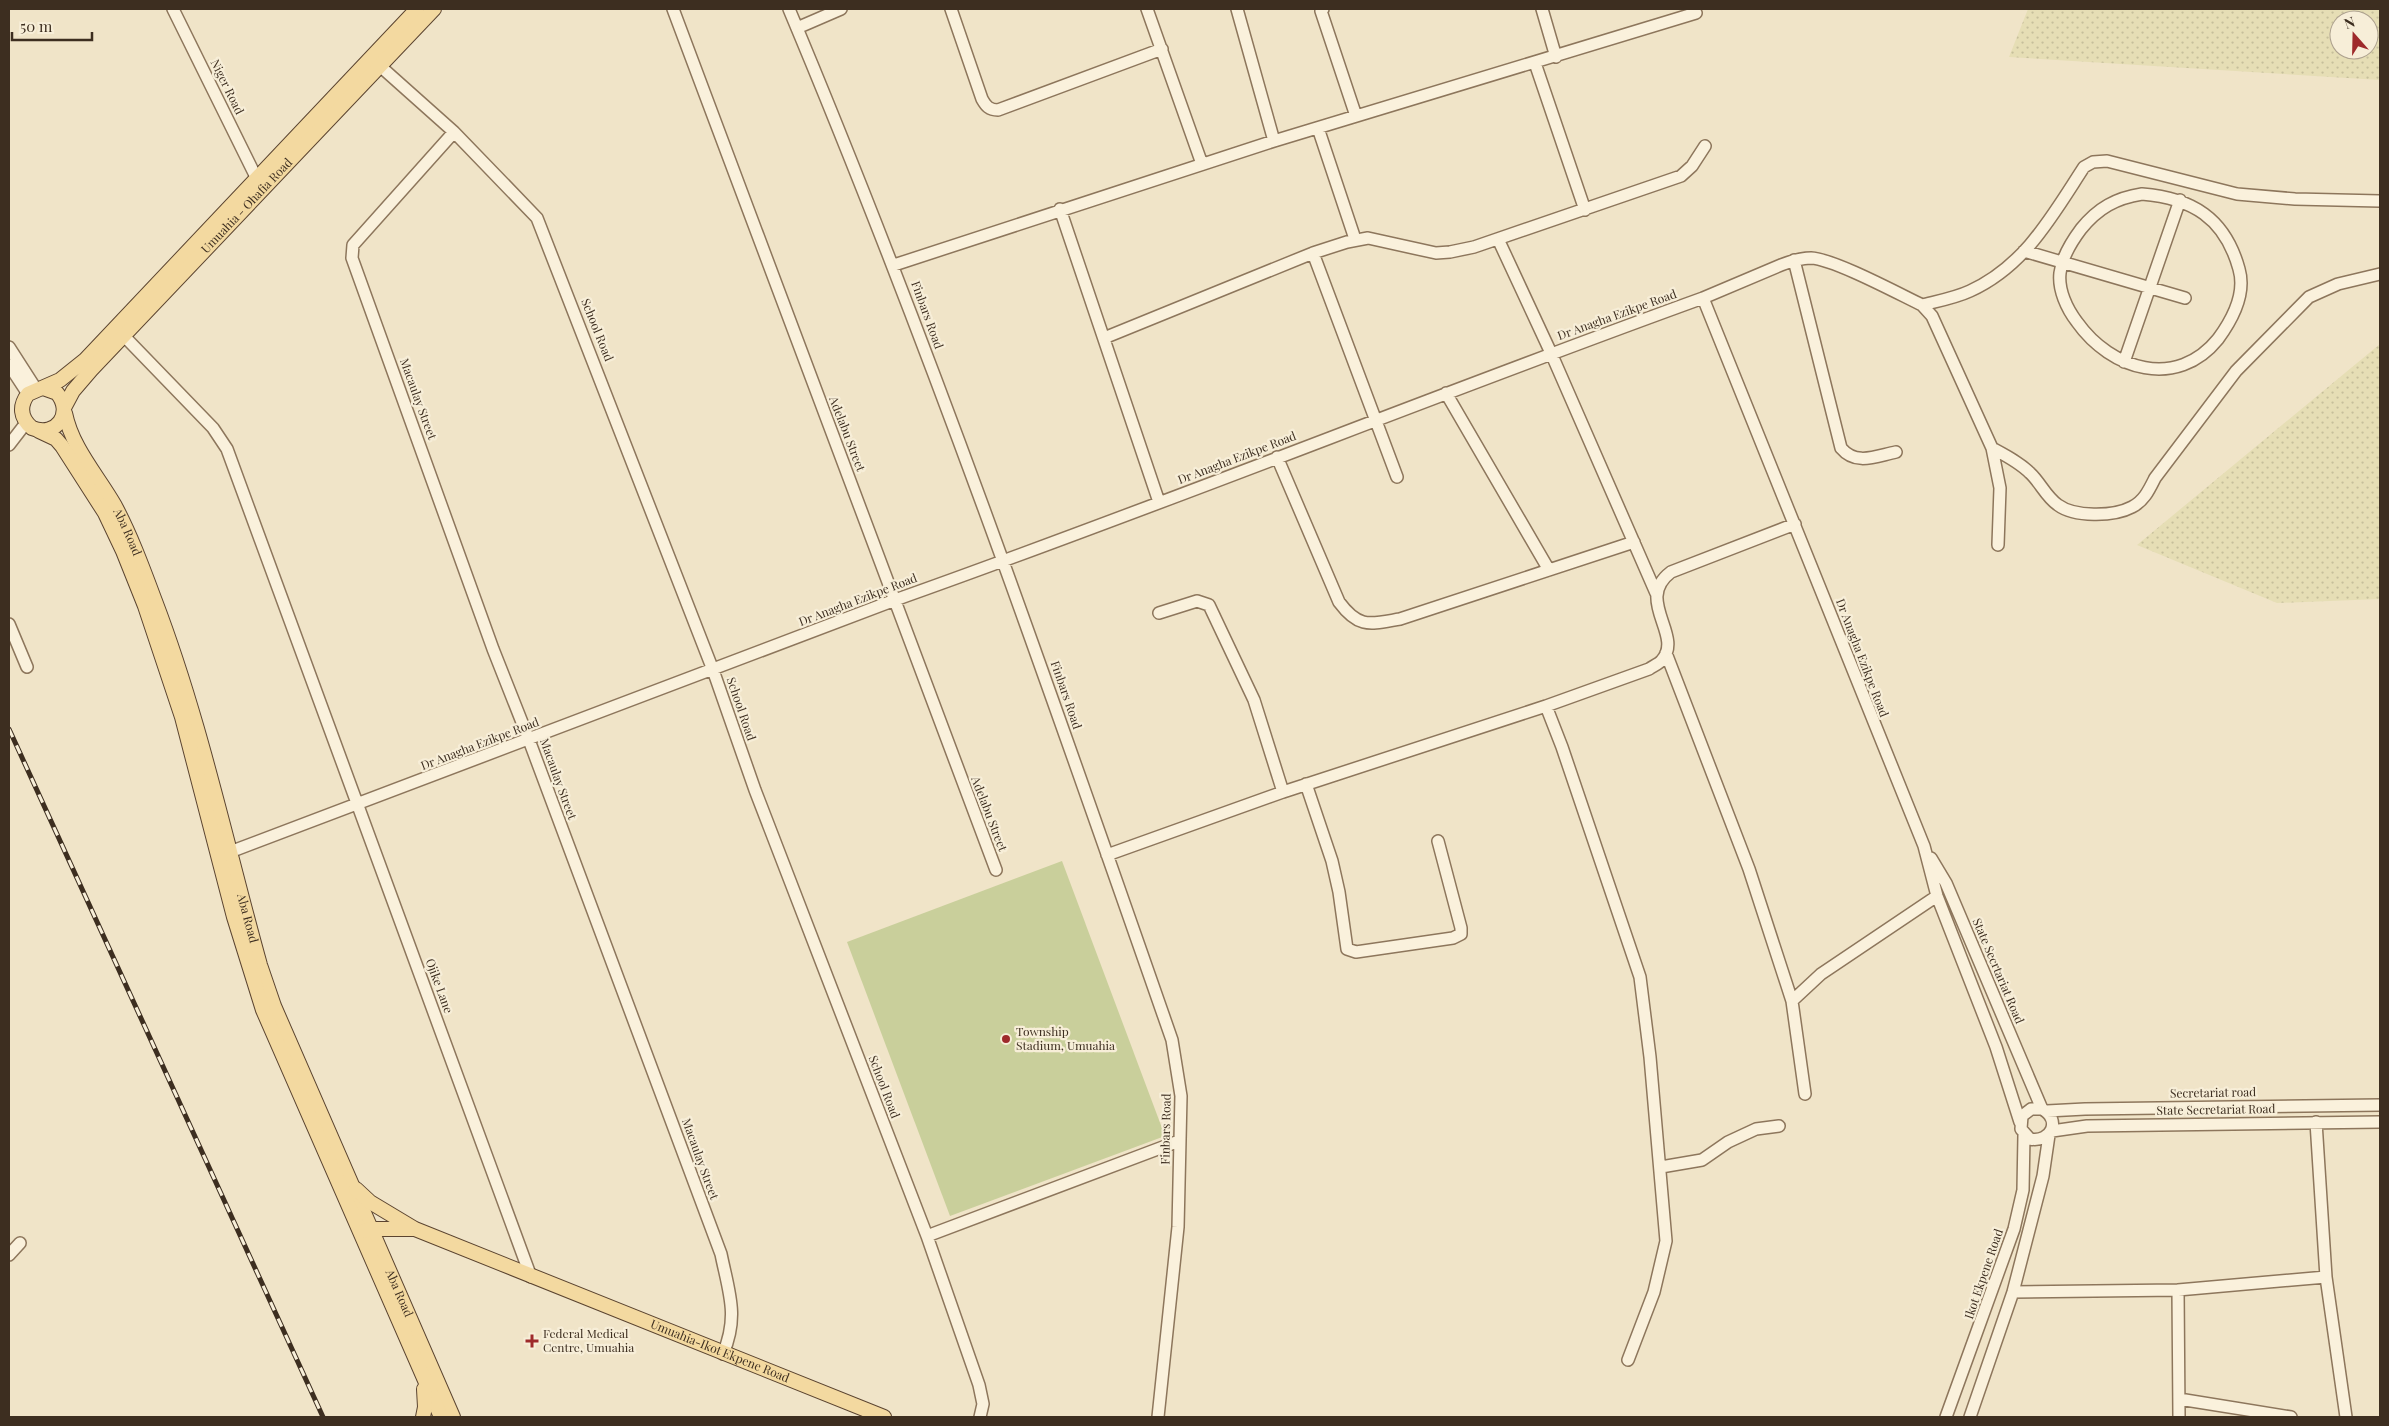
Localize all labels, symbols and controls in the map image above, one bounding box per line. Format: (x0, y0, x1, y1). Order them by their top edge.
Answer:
scale bar (12, 10, 92, 42)
north arrow (2329, 10, 2379, 60)
text: N (2341, 12, 2357, 33)
text: 50 m (20, 16, 53, 36)
street label: Niger Road (208, 56, 248, 117)
street label: Umuahia - Ohafia Road (197, 154, 295, 256)
street label: Finbars Road (908, 278, 948, 351)
street label: Dr Anagha Ezikpe Road (1555, 285, 1678, 343)
street label: School Road (578, 296, 618, 363)
street label: Macaulay Street (397, 356, 441, 442)
street label: Adelabu Street (826, 393, 870, 474)
street label: Dr Anagha Ezikpe Road (1175, 427, 1298, 487)
street label: Aba Road (110, 504, 146, 558)
street label: Dr Anagha Ezikpe Road (796, 569, 919, 629)
street label: Dr Anagha Ezikpe Road (1833, 596, 1893, 719)
street label: Finbars Road (1048, 658, 1086, 731)
street label: School Road (724, 675, 760, 743)
street label: Dr Anagha Ezikpe Road (418, 713, 541, 773)
street label: Macaulay Street (537, 736, 581, 822)
street label: Adelabu Street (968, 773, 1012, 854)
street label: Aba Road (234, 891, 263, 945)
street label: State Secrtariat Road (1969, 915, 2028, 1026)
street label: Ojike Lane (423, 956, 457, 1015)
place label: Township Stadium, Umuahia (1016, 1023, 1115, 1053)
marker: Township Stadium, Umuahia (1000, 1033, 1012, 1045)
street label: School Road (866, 1053, 904, 1120)
street label: Secretariat road (2170, 1083, 2256, 1101)
street label: Finbars Road (1156, 1093, 1174, 1165)
street label: State Secretariat Road (2156, 1100, 2276, 1118)
street label: Macaulay Street (679, 1116, 723, 1202)
street label: Ikot Ekpene Road (1960, 1226, 2006, 1321)
street label: Aba Road (382, 1266, 417, 1319)
street label: Umuahia-Ikot Ekpene Road (648, 1315, 792, 1385)
place label: Federal Medical Centre, Umuahia (543, 1325, 634, 1355)
marker: Federal Medical Centre, Umuahia (525, 1334, 539, 1348)

